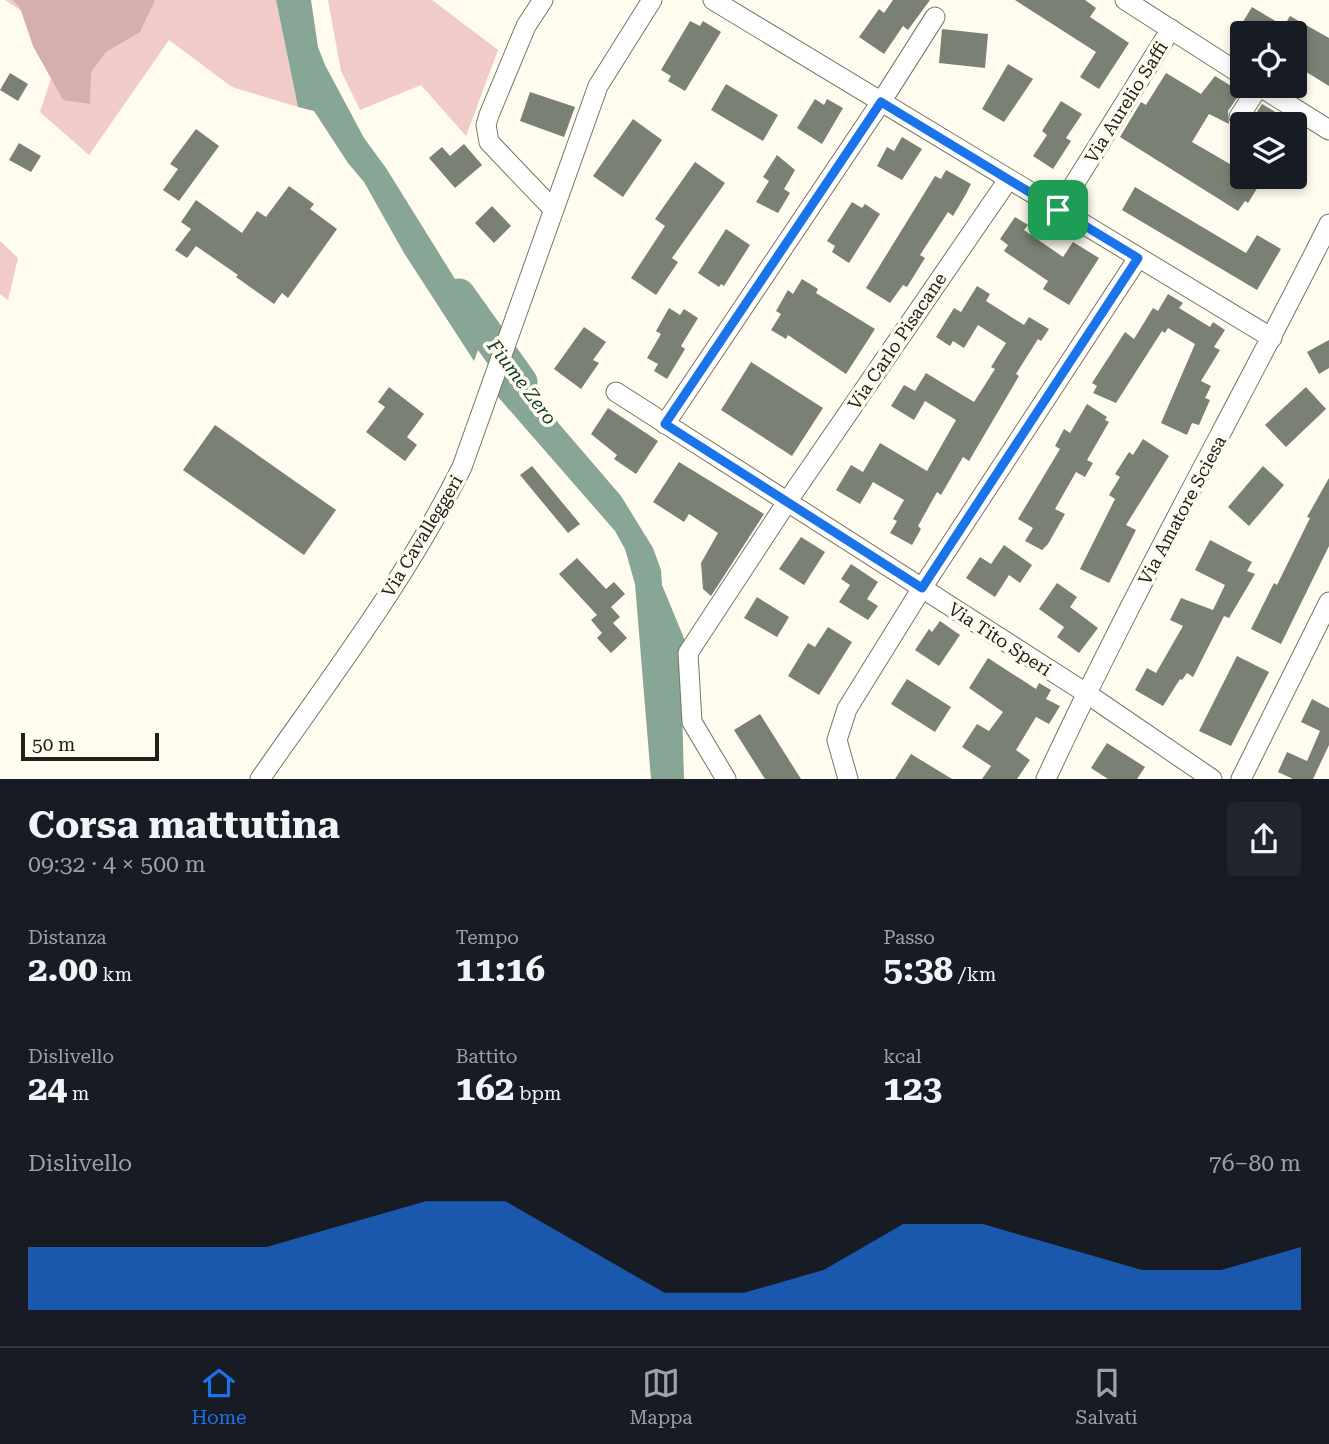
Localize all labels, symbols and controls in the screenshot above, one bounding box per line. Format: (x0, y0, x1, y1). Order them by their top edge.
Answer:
map controls (1230, 21, 1307, 189)
button: locate (1230, 21, 1307, 98)
street label: Via Aurelio Saffi (1080, 37, 1172, 167)
button: layers (1230, 112, 1307, 189)
pin (1028, 180, 1088, 240)
icon: arrive (1039, 191, 1077, 229)
street label: Via Carlo Pisacane (843, 268, 951, 413)
water label: Fiume Zero (482, 334, 561, 429)
street label: Via Amatore Sciesa (1134, 432, 1230, 588)
street label: Via Cavalleggeri (377, 471, 467, 601)
street label: Via Tito Speri (945, 598, 1056, 680)
scale bar (21, 730, 159, 762)
text: 50 m (32, 733, 75, 756)
button: share (1227, 802, 1301, 876)
text: Corsa mattutina (28, 803, 340, 847)
text: 09:32 · 4 × 500 m (28, 851, 206, 878)
text: Distanza (28, 926, 107, 949)
text: Tempo (456, 926, 519, 949)
text: Passo (883, 926, 935, 949)
text: 2.00 (28, 949, 98, 990)
text: 11:16 (456, 949, 545, 990)
text: 5:38 (883, 949, 953, 990)
text: km (98, 963, 132, 986)
text: /km (953, 963, 996, 986)
text: Dislivello (28, 1045, 114, 1068)
text: Battito (456, 1045, 517, 1068)
text: kcal (883, 1045, 922, 1068)
text: 24 (28, 1068, 67, 1109)
text: 162 (456, 1068, 514, 1109)
text: 123 (883, 1068, 942, 1109)
text: m (67, 1082, 89, 1105)
text: bpm (514, 1082, 561, 1105)
text: Dislivello (28, 1150, 132, 1177)
text: 76–80 m (1209, 1150, 1301, 1177)
tab: Home (191, 1364, 247, 1429)
tab: Mappa (629, 1364, 693, 1429)
tab: Salvati (1076, 1364, 1138, 1429)

